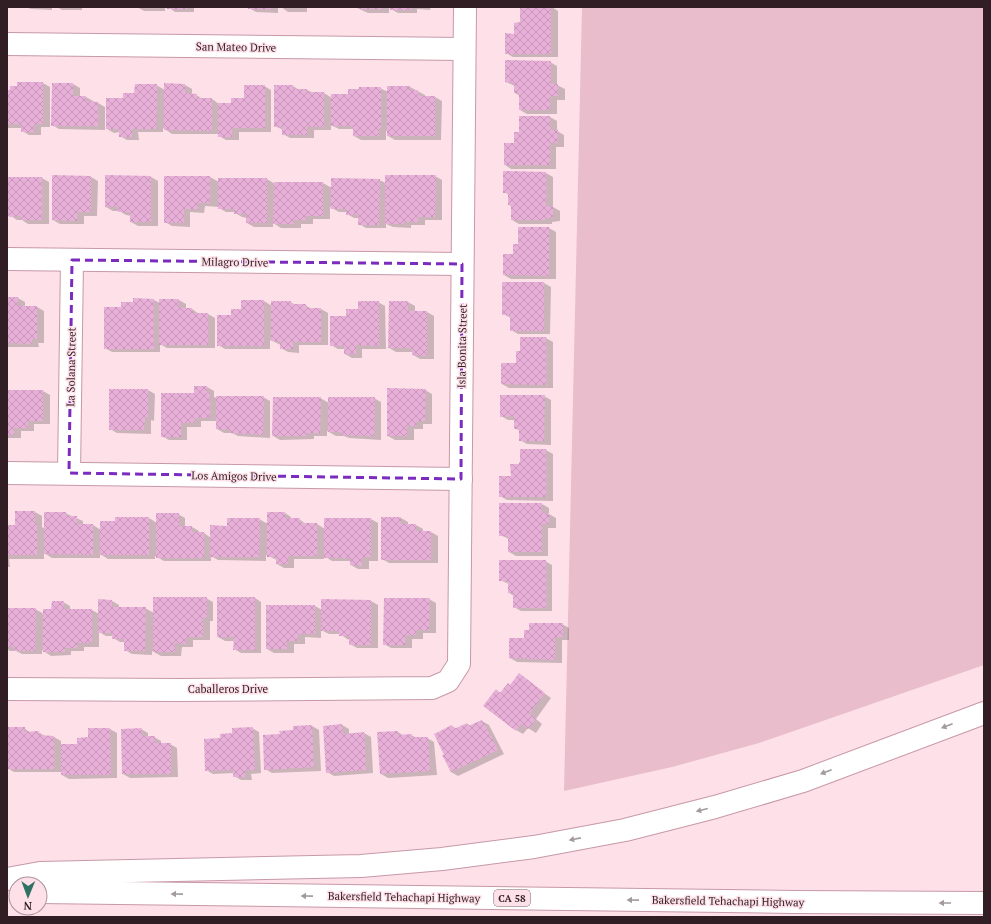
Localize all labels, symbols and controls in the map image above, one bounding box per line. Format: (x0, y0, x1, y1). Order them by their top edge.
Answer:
street label: San Mateo Drive (196, 39, 277, 55)
street label: Milagro Drive (202, 254, 269, 270)
street label: Isla Bonita Street (454, 304, 470, 388)
street label: La Solana Street (63, 327, 79, 407)
street label: Los Amigos Drive (191, 468, 277, 484)
street label: Caballeros Drive (188, 682, 269, 696)
one-way arrow (941, 724, 953, 730)
one-way arrow (819, 769, 831, 775)
one-way arrow (695, 808, 708, 814)
one-way arrow (569, 836, 581, 842)
north arrow (8, 876, 48, 916)
street label: Bakersfield Tehachapi Highway (328, 889, 481, 905)
road number: CA 58 (494, 890, 530, 906)
one-way arrow (170, 891, 183, 897)
one-way arrow (300, 893, 313, 899)
street label: Bakersfield Tehachapi Highway (652, 893, 805, 909)
one-way arrow (626, 897, 639, 903)
text: N (23, 899, 32, 913)
one-way arrow (938, 900, 951, 906)

